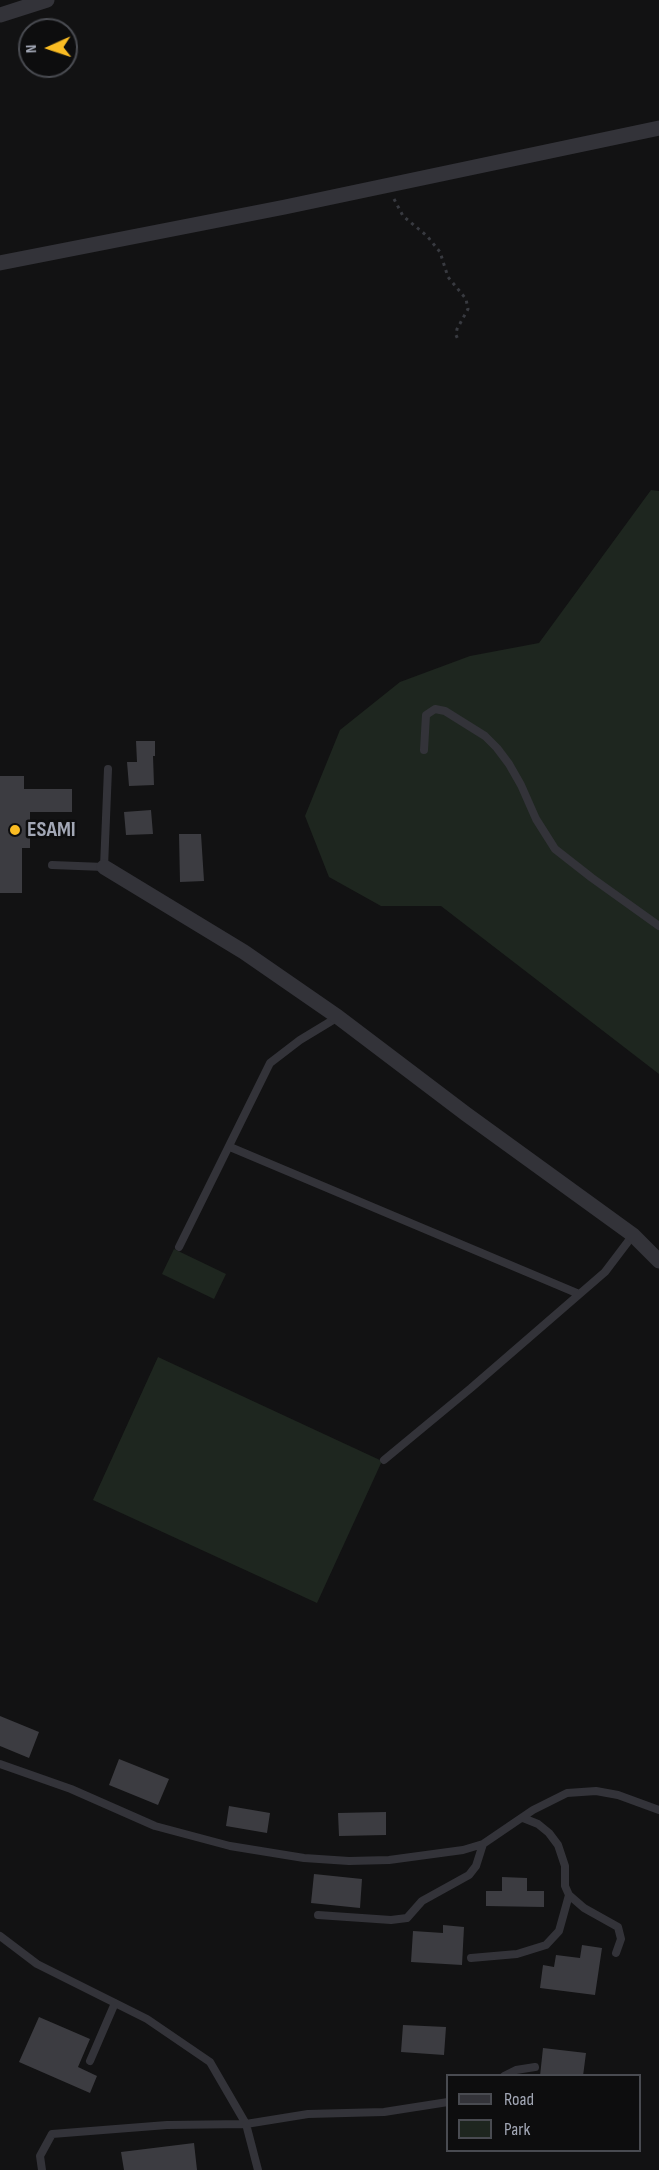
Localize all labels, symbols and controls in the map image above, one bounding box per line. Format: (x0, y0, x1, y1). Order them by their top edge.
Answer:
north arrow (18, 18, 78, 78)
text: N (22, 44, 41, 54)
place label: ESAMI (27, 817, 76, 843)
marker: ESAMI (8, 823, 22, 837)
legend (446, 2074, 641, 2152)
text: Road (504, 2089, 534, 2110)
text: Park (504, 2119, 530, 2140)

